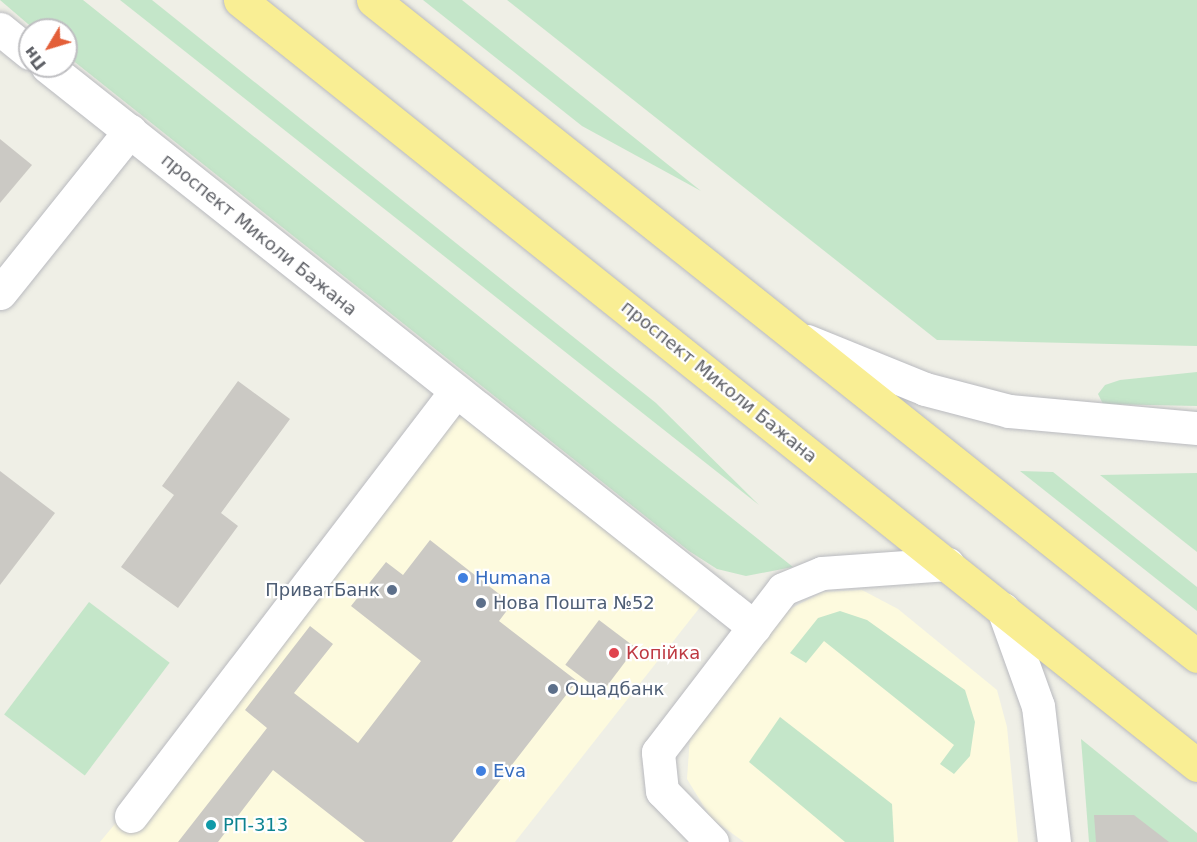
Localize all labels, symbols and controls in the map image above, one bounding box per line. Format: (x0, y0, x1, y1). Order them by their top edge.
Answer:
north arrow (18, 18, 78, 78)
text: Пн (20, 43, 50, 74)
street label: проспект Миколи Бажана (157, 149, 361, 321)
street label: проспект Миколи Бажана (617, 296, 821, 468)
place label: Humana (475, 567, 551, 589)
marker: Humana (456, 571, 470, 585)
place label: ПриватБанк (265, 579, 380, 601)
marker: ПриватБанк (385, 583, 399, 597)
place label: Нова Пошта №52 (493, 592, 655, 614)
marker: Нова Пошта №52 (474, 596, 488, 610)
place label: Копійка (626, 642, 700, 664)
marker: Копійка (607, 646, 621, 660)
place label: Ощадбанк (565, 678, 664, 700)
marker: Ощадбанк (546, 682, 560, 696)
place label: Eva (493, 760, 526, 782)
marker: Eva (474, 764, 488, 778)
place label: РП-313 (223, 814, 288, 836)
marker: РП-313 (204, 818, 218, 832)

